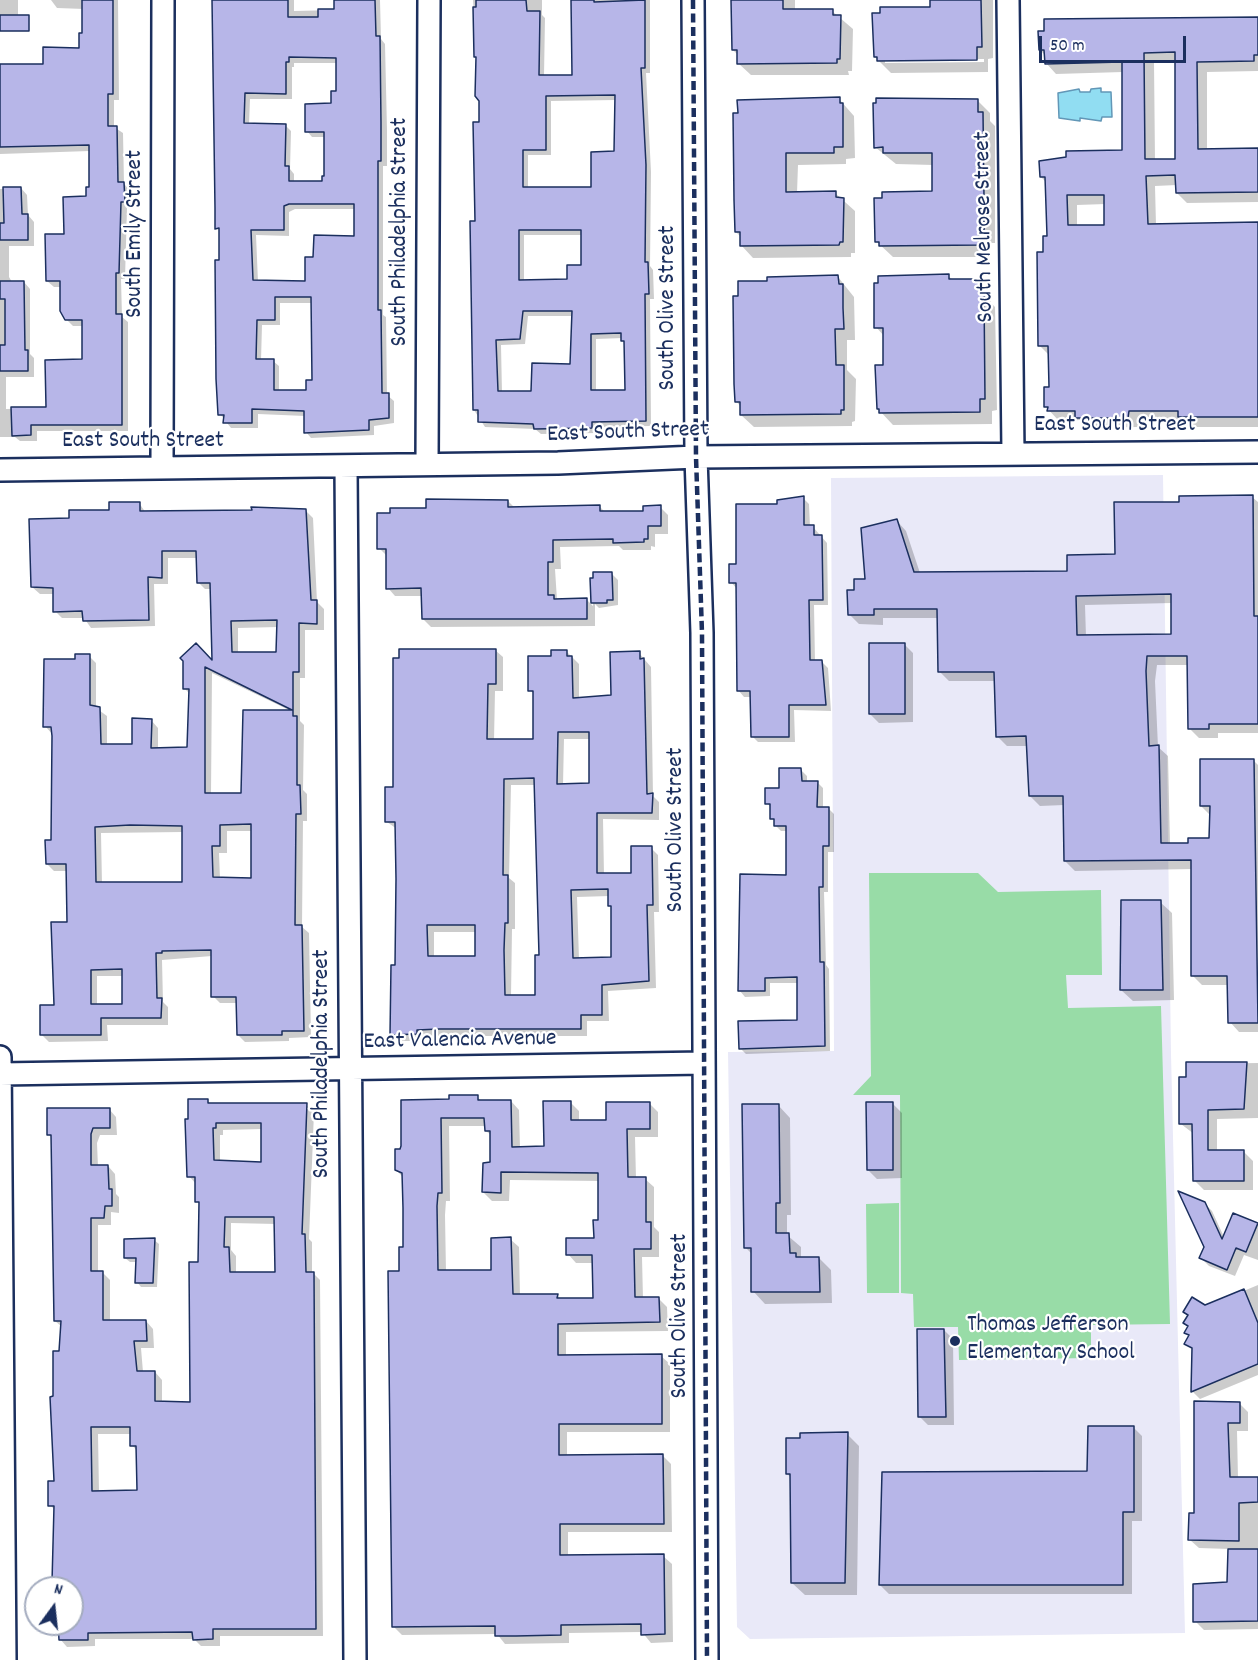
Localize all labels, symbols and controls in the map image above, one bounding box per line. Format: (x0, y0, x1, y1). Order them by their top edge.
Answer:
scale bar (1042, 24, 1189, 62)
text: 50 m (1050, 34, 1085, 59)
street label: South Philadelphia Street (388, 117, 416, 347)
street label: South Melrose Street (970, 131, 1002, 323)
street label: South Emily Street (123, 150, 151, 318)
street label: South Olive Street (656, 225, 684, 391)
street label: East South Street (1034, 413, 1196, 441)
street label: East South Street (547, 417, 709, 451)
street label: East South Street (62, 429, 224, 457)
street label: South Olive Street (664, 747, 692, 913)
street label: South Philadelphia Street (310, 949, 338, 1179)
street label: East Valencia Avenue (363, 1026, 557, 1058)
street label: South Olive Street (668, 1233, 696, 1399)
place label: Thomas Jefferson Elementary School (967, 1313, 1135, 1369)
marker: Thomas Jefferson Elementary School (948, 1334, 962, 1348)
north arrow (24, 1576, 84, 1636)
text: N (51, 1578, 65, 1602)

